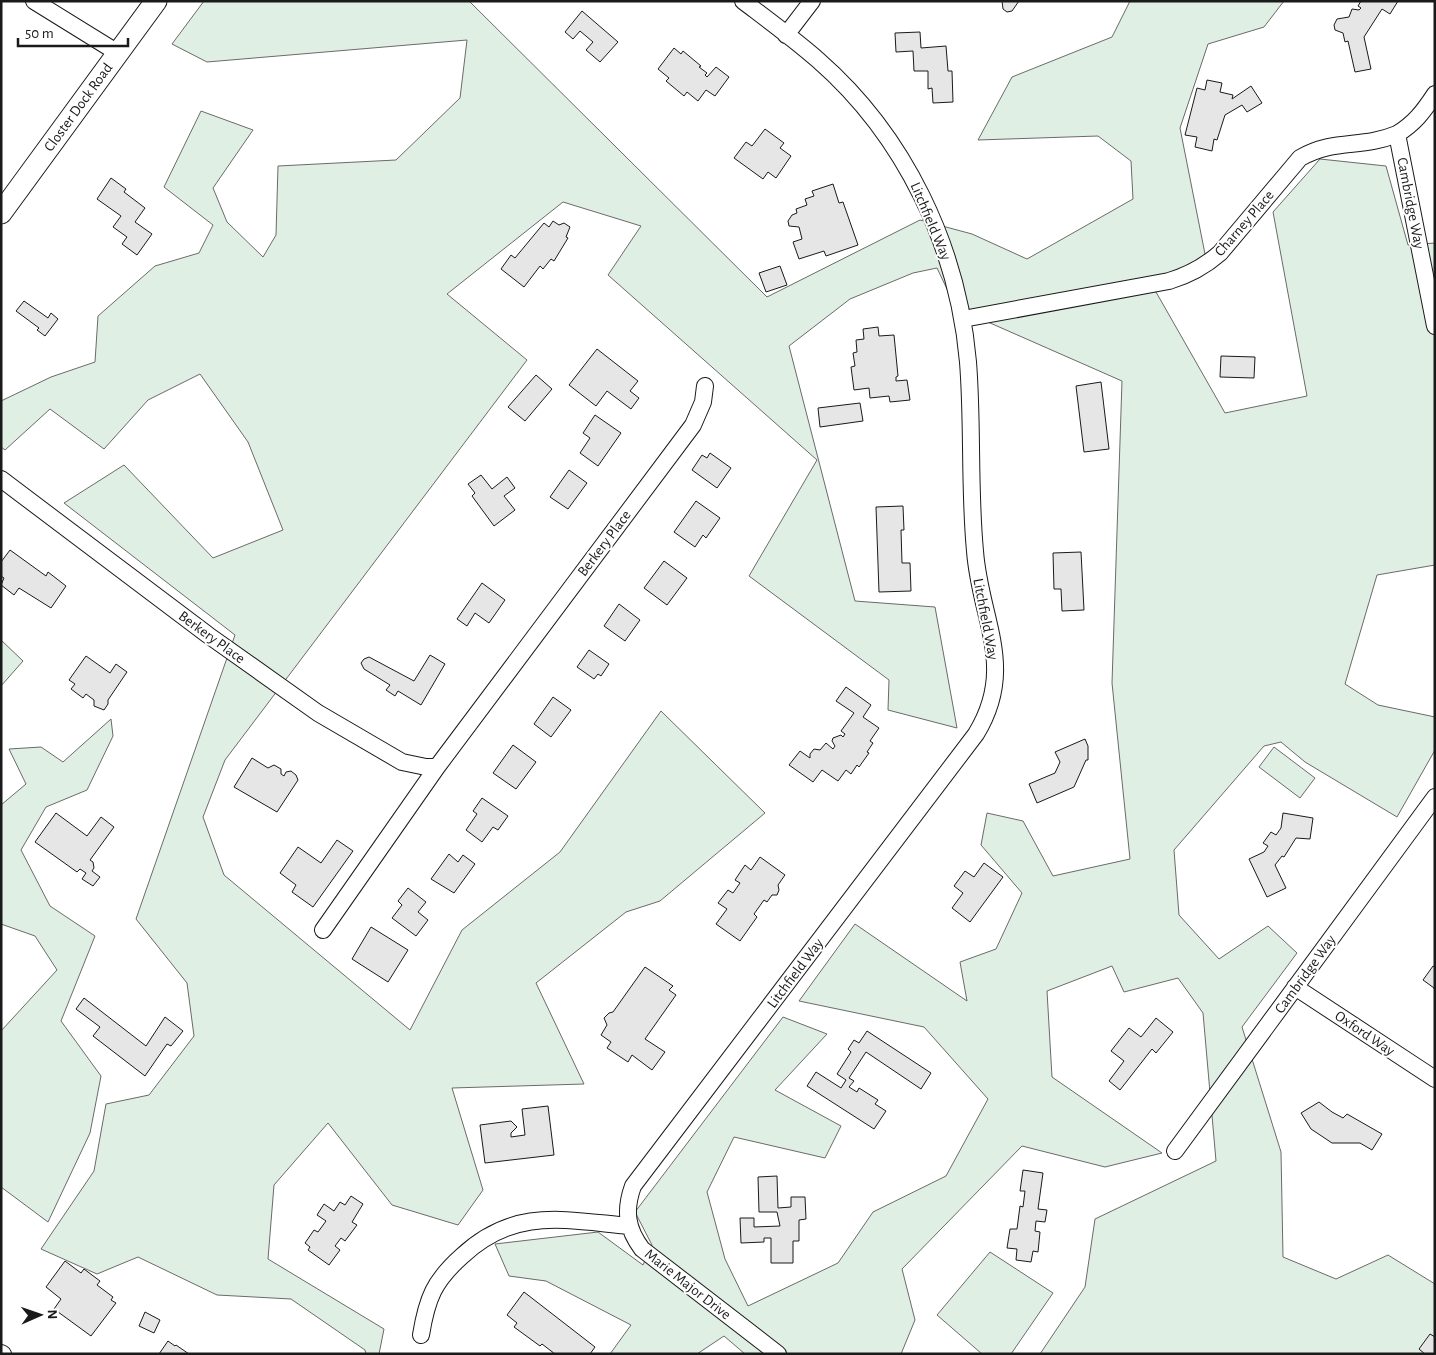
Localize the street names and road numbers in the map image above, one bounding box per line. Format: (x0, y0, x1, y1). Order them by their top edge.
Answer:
street label: Closter Dock Road (41, 60, 116, 154)
street label: Cambridge Way (1394, 156, 1427, 251)
street label: Litchfield Way (907, 180, 954, 263)
street label: Charney Place (1212, 187, 1277, 259)
street label: Berkery Place (575, 507, 634, 579)
street label: Litchfield Way (970, 577, 1001, 662)
street label: Berkery Place (176, 608, 248, 667)
street label: Cambridge Way (1272, 932, 1339, 1016)
street label: Litchfield Way (764, 935, 827, 1011)
street label: Oxford Way (1332, 1008, 1398, 1059)
street label: Marie Major Drive (642, 1246, 734, 1323)

